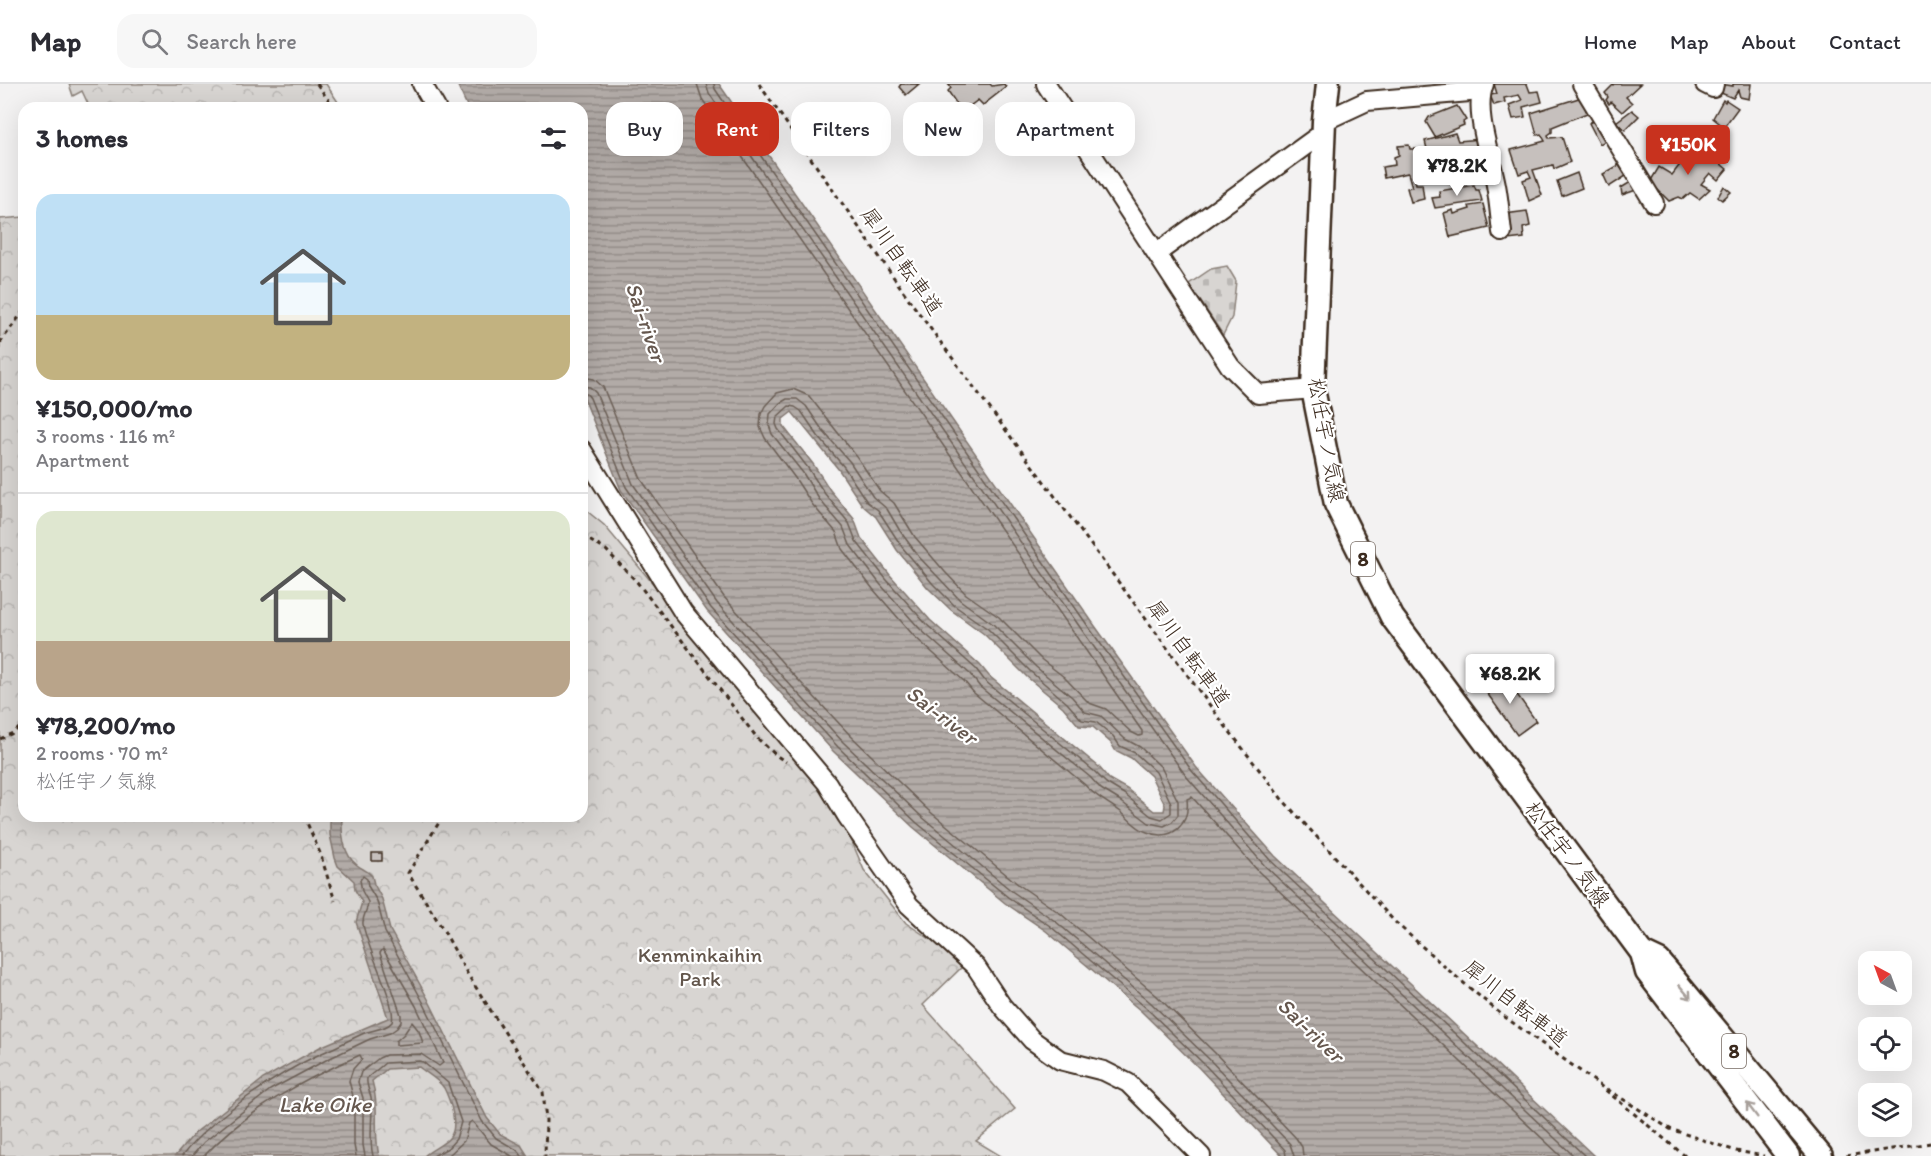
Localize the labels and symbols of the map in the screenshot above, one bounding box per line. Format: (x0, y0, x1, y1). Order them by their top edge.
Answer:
pin: ¥150K (1646, 125, 1730, 176)
pin: ¥78.2K (1408, 146, 1506, 197)
street label: 犀川自転車道 (856, 202, 948, 320)
water label: Sai-river (620, 279, 673, 367)
street label: 松任宇ノ気線 (1304, 376, 1350, 504)
road number: 8 (1351, 542, 1375, 576)
street label: 犀川自転車道 (1142, 595, 1236, 711)
pin: ¥68.2K (1461, 654, 1559, 705)
water label: Sai-river (901, 680, 985, 752)
street label: 松任宇ノ気線 (1520, 796, 1616, 912)
park label: Kenminkaihin Park (638, 942, 762, 991)
north arrow (1858, 951, 1912, 1005)
street label: 犀川自転車道 (1459, 954, 1573, 1052)
one-way arrow (1678, 984, 1691, 1000)
water label: Sai-river (1272, 992, 1352, 1070)
road number: 8 (1722, 1034, 1746, 1068)
water label: Lake Oike (279, 1091, 373, 1118)
one-way arrow (1746, 1102, 1759, 1118)

